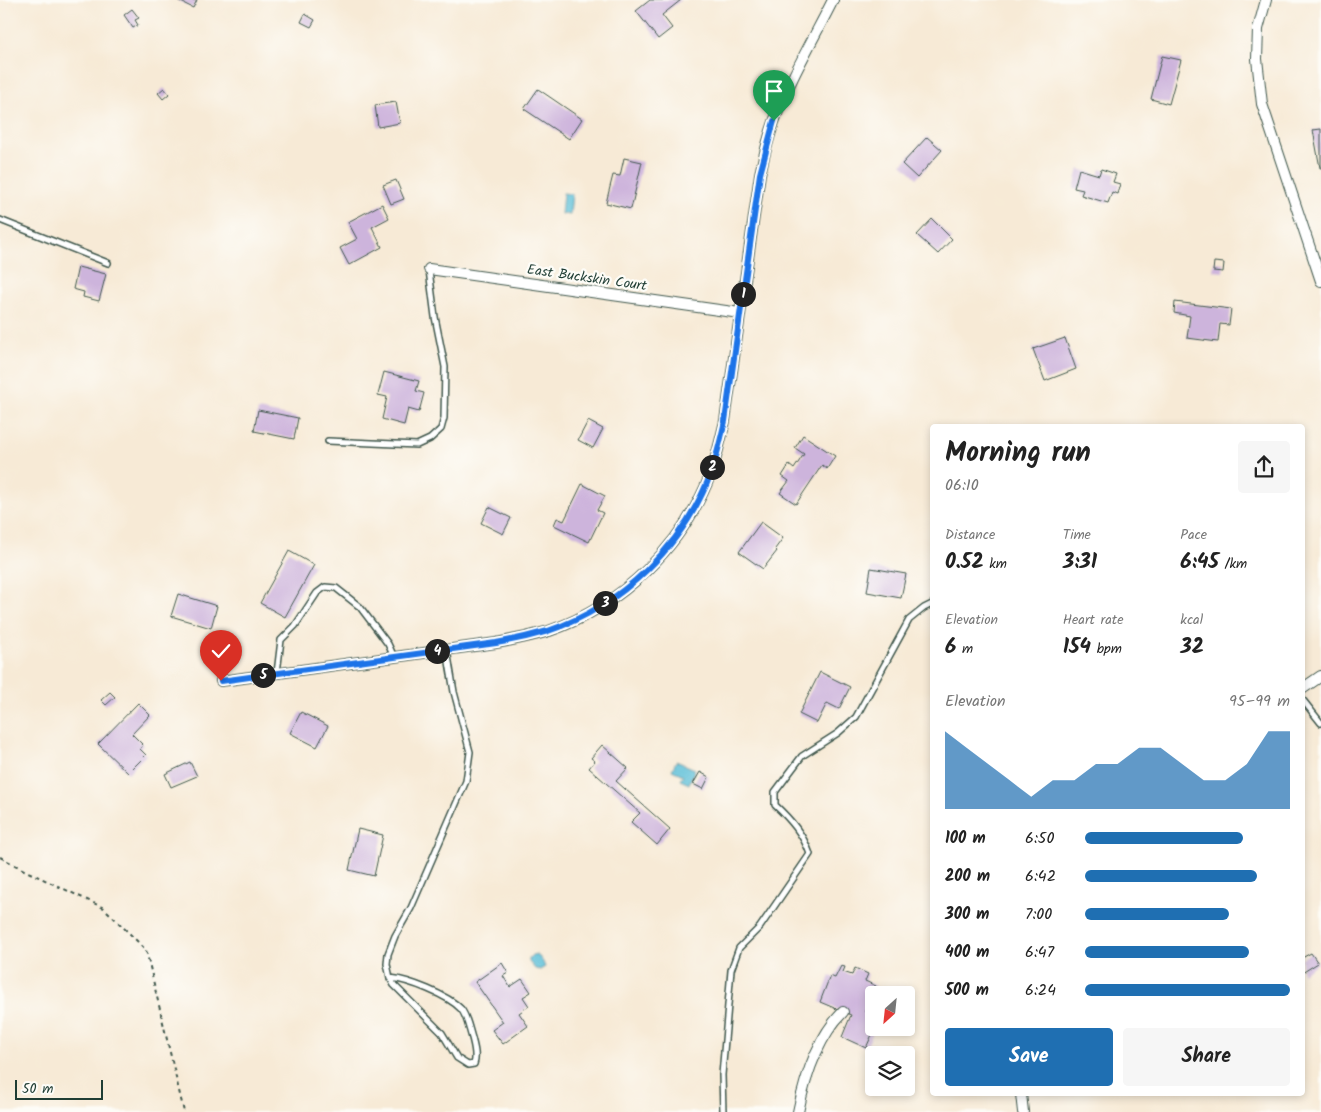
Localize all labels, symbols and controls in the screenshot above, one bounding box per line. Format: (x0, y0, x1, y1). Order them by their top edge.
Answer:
pin (753, 70, 795, 121)
icon: arrive (760, 77, 788, 105)
street label: East Buckskin Court (526, 259, 649, 297)
pin: 1 (730, 282, 756, 306)
text: 1 (741, 283, 746, 305)
text: Morning run (945, 431, 1091, 476)
button: share (1238, 441, 1290, 493)
pin: 2 (700, 454, 724, 480)
text: 2 (708, 456, 717, 478)
text: 06:10 (945, 473, 979, 498)
text: Distance (945, 524, 995, 546)
text: Time (1063, 524, 1091, 546)
text: Pace (1180, 524, 1207, 546)
text: 0.52 (945, 546, 984, 579)
text: 3:31 (1063, 546, 1097, 579)
text: 6:45 (1180, 546, 1219, 579)
text: km (984, 553, 1007, 575)
text: /km (1219, 553, 1247, 575)
pin: 3 (592, 590, 618, 616)
text: 3 (602, 592, 609, 614)
text: Elevation (945, 609, 998, 631)
text: Heart rate (1063, 609, 1124, 631)
text: kcal (1180, 609, 1203, 631)
pin (200, 630, 242, 681)
text: 6 (945, 631, 956, 664)
text: 154 (1063, 631, 1091, 664)
text: 32 (1180, 631, 1204, 664)
icon: check (207, 637, 235, 665)
pin: 4 (424, 638, 450, 664)
text: m (956, 638, 973, 660)
text: bpm (1091, 638, 1122, 660)
text: 4 (434, 640, 441, 662)
pin: 5 (250, 662, 276, 688)
text: 5 (260, 664, 267, 686)
text: Elevation (945, 689, 1006, 714)
text: 95–99 m (1229, 689, 1290, 714)
text: 100 m (945, 826, 986, 851)
text: 6:50 (1025, 826, 1054, 851)
text: 200 m (945, 864, 990, 889)
text: 6:42 (1025, 864, 1056, 889)
text: 300 m (945, 902, 989, 927)
text: 7:00 (1025, 902, 1052, 927)
text: 400 m (945, 940, 989, 965)
text: 6:47 (1025, 940, 1054, 965)
text: 500 m (945, 978, 989, 1003)
text: 6:24 (1025, 978, 1056, 1003)
north arrow (865, 986, 915, 1036)
map controls (865, 986, 915, 1096)
button: Save (945, 1028, 1113, 1086)
button: Share (1123, 1028, 1290, 1086)
button: layers (865, 1046, 915, 1096)
scale bar (15, 1077, 102, 1100)
text: 50 m (22, 1078, 53, 1100)

